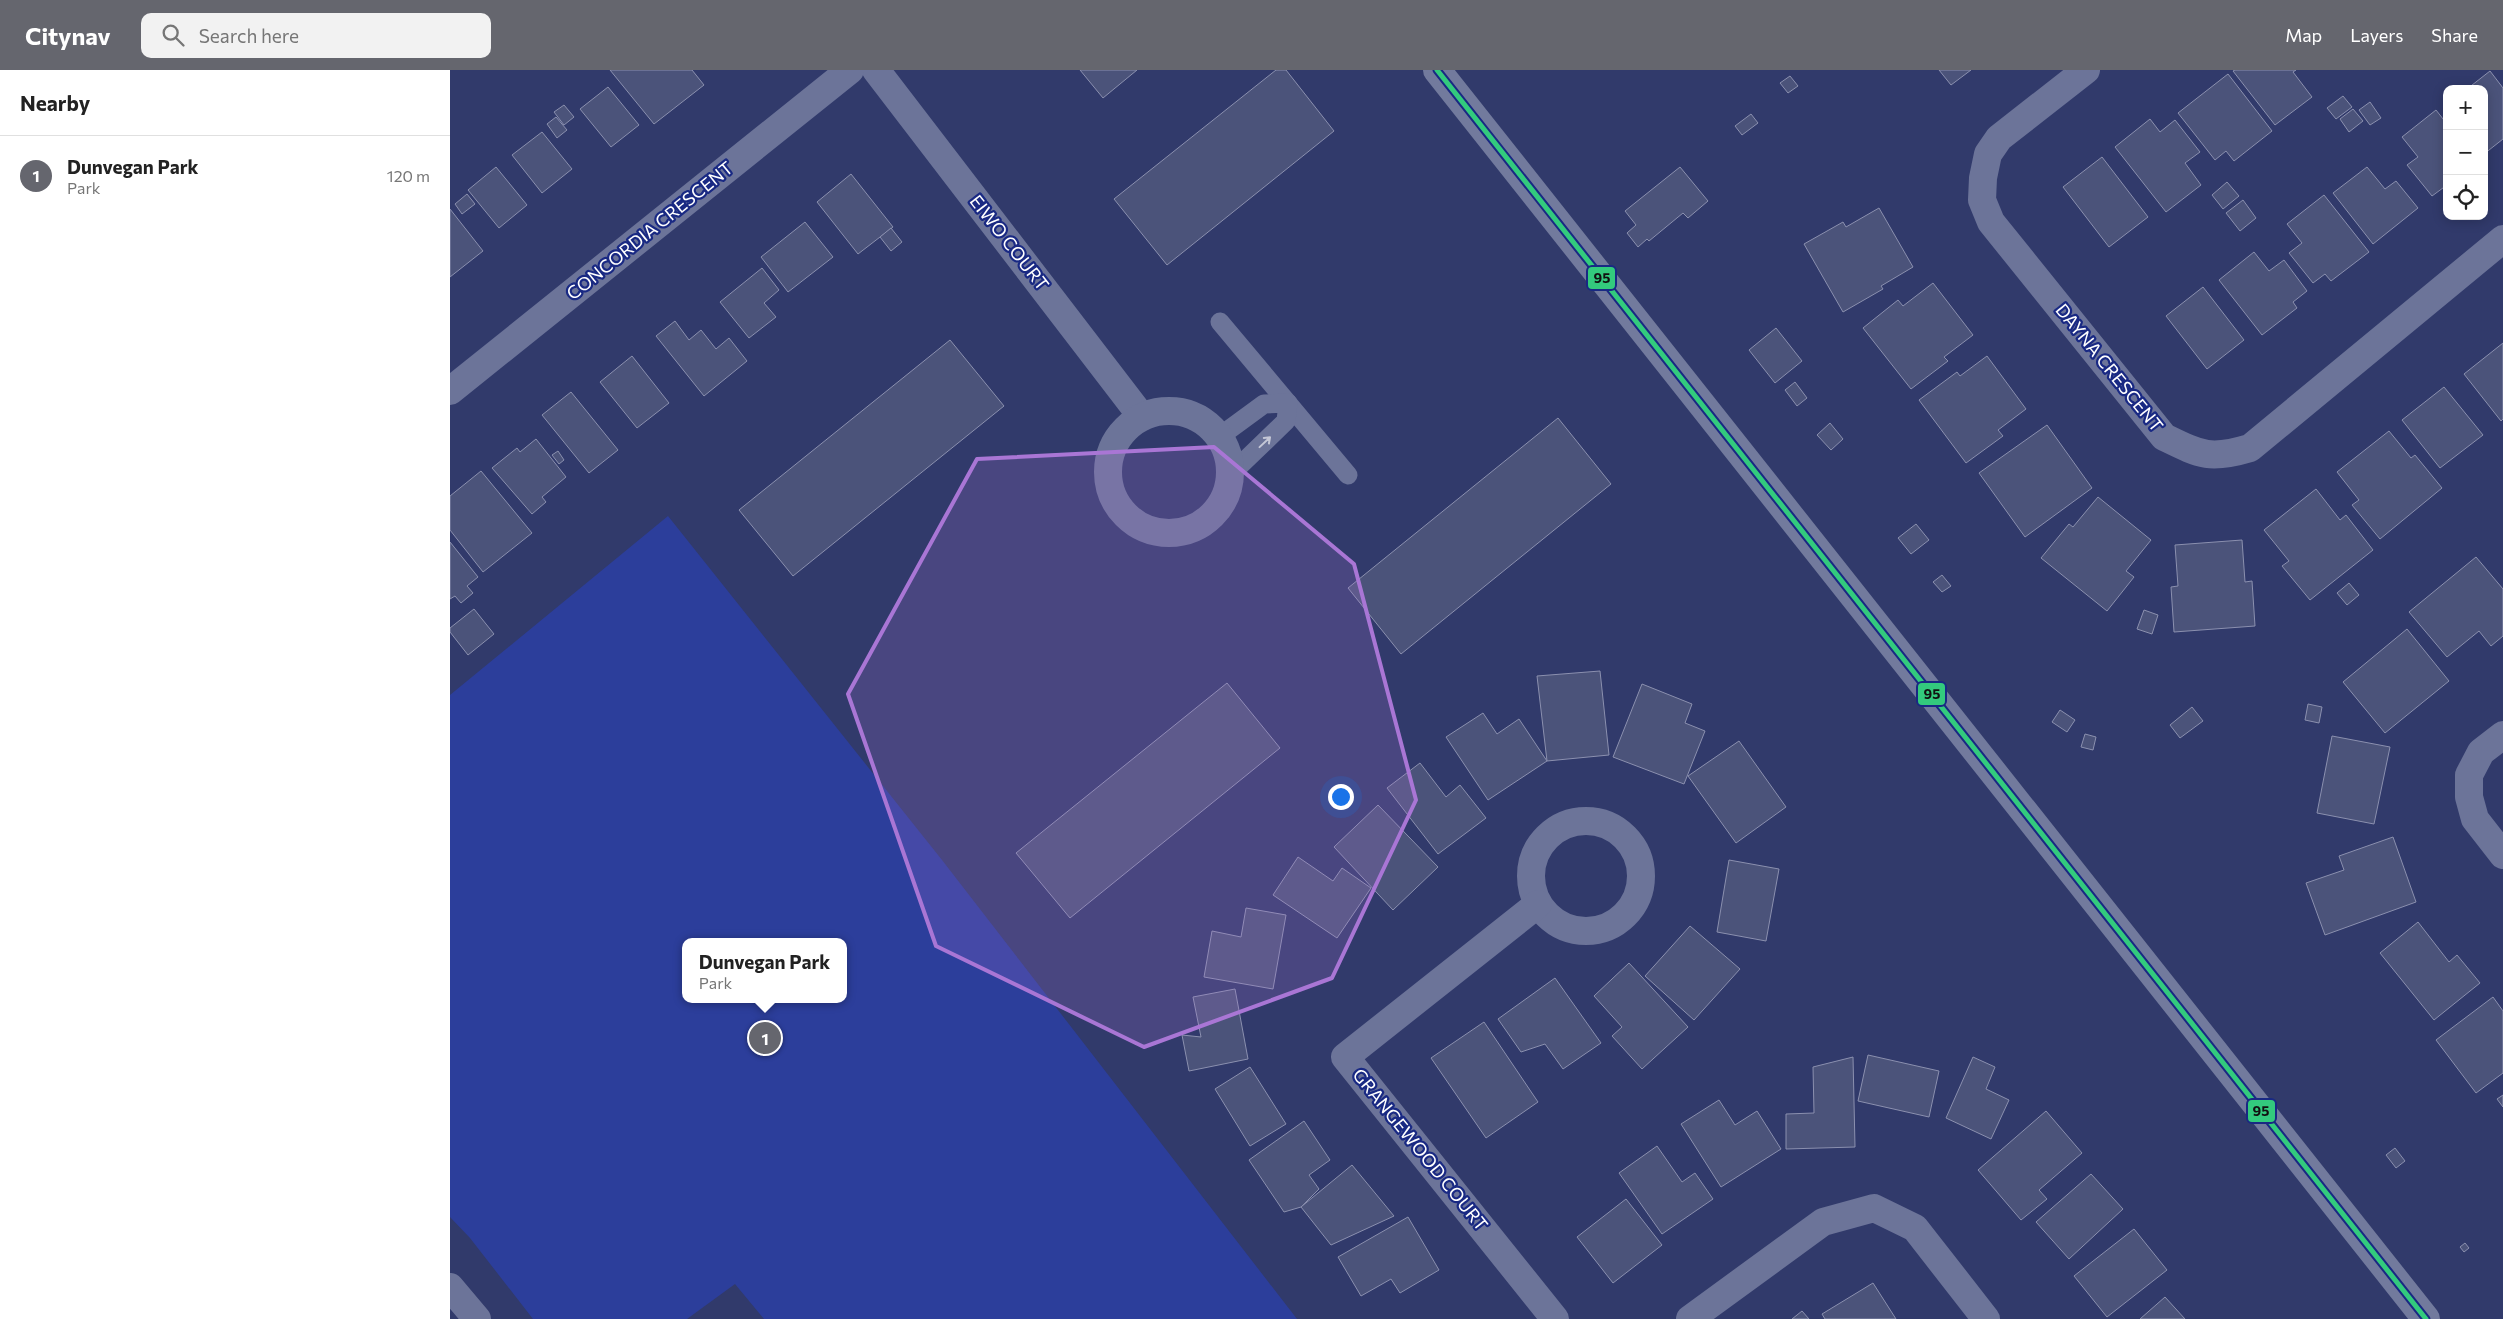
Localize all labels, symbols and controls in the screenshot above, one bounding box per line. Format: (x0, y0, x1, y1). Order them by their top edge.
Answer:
search box (141, 13, 491, 58)
text: Citynav (25, 21, 111, 50)
icon: search (159, 21, 187, 49)
text: Search here (199, 24, 299, 47)
text: Map (2285, 24, 2322, 46)
text: Layers (2350, 24, 2403, 46)
text: Share (2431, 24, 2478, 46)
map controls (2443, 85, 2488, 220)
button: + (2443, 85, 2488, 130)
text: Nearby (20, 90, 90, 115)
button: − (2443, 130, 2488, 175)
text: Dunvegan Park (67, 155, 199, 178)
street label: CONCORDIA CRESCENT (562, 156, 737, 304)
text: 1 (32, 166, 40, 185)
text: 120 m (387, 166, 430, 185)
button: locate (2443, 175, 2488, 220)
text: Park (67, 178, 100, 197)
street label: EIWO COURT (966, 190, 1054, 295)
line badge: 95 (1587, 266, 1616, 290)
text: 95 (1594, 269, 1610, 286)
street label: DAYNA CRESCENT (2051, 299, 2168, 436)
one-way arrow (1258, 436, 1271, 448)
line badge: 95 (1917, 682, 1946, 706)
text: 95 (1924, 685, 1940, 702)
your location (1328, 784, 1354, 810)
popup (682, 938, 847, 1003)
text: Dunvegan Park (699, 950, 830, 973)
text: Park (699, 973, 732, 992)
pin: 1 (749, 1019, 781, 1057)
street label: GRANGEWOOD COURT (1348, 1064, 1493, 1235)
line badge: 95 (2247, 1099, 2276, 1123)
text: 95 (2253, 1102, 2269, 1119)

